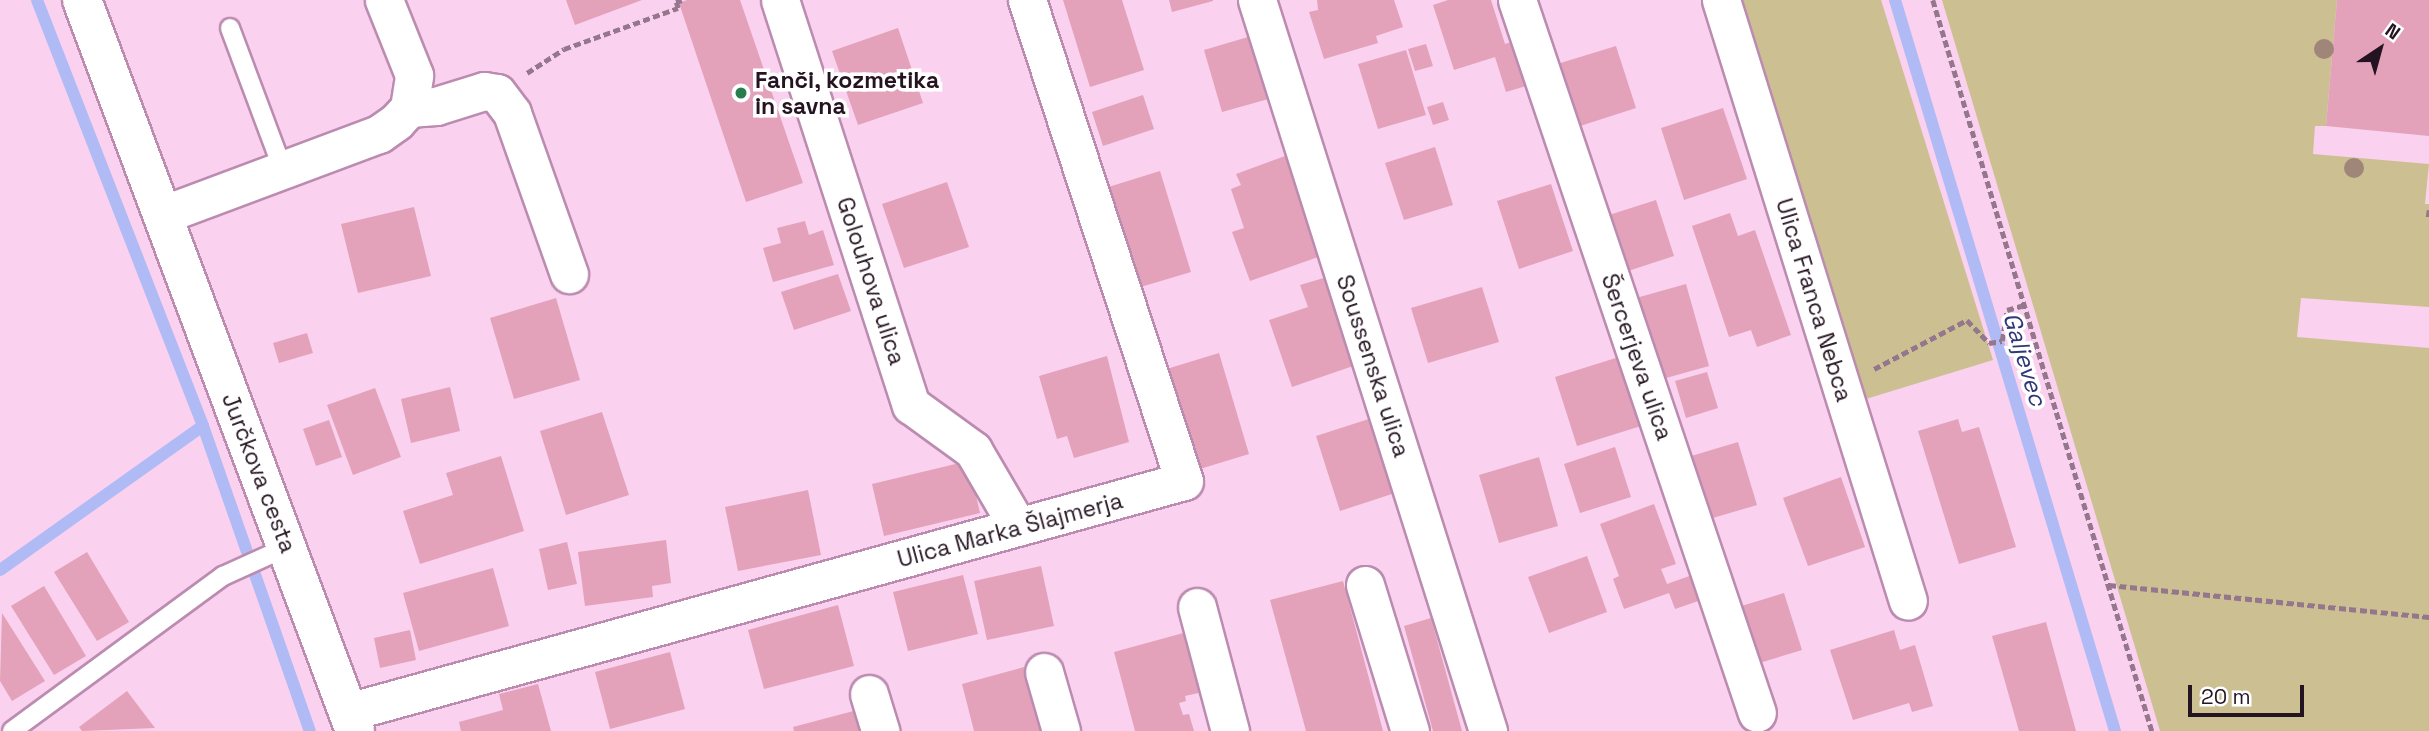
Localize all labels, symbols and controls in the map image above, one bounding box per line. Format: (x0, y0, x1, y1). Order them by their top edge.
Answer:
north arrow (2345, 14, 2415, 84)
text: N (2380, 18, 2405, 45)
place label: Fanči, kozmetika in savna (755, 66, 940, 120)
marker: Fanči, kozmetika in savna (733, 85, 749, 101)
street label: Golouhova ulica (831, 194, 911, 368)
street label: Ulica Franca Nebca (1770, 195, 1858, 405)
street label: Šercerjeva ulica (1596, 270, 1678, 444)
street label: Soussenska ulica (1331, 271, 1415, 461)
water label: Galjevec (1997, 309, 2053, 409)
street label: Jurčkova cesta (216, 389, 302, 557)
street label: Ulica Marka Šlajmerja (894, 487, 1126, 573)
scale bar (2191, 672, 2306, 716)
text: 20 m (2201, 683, 2251, 710)

